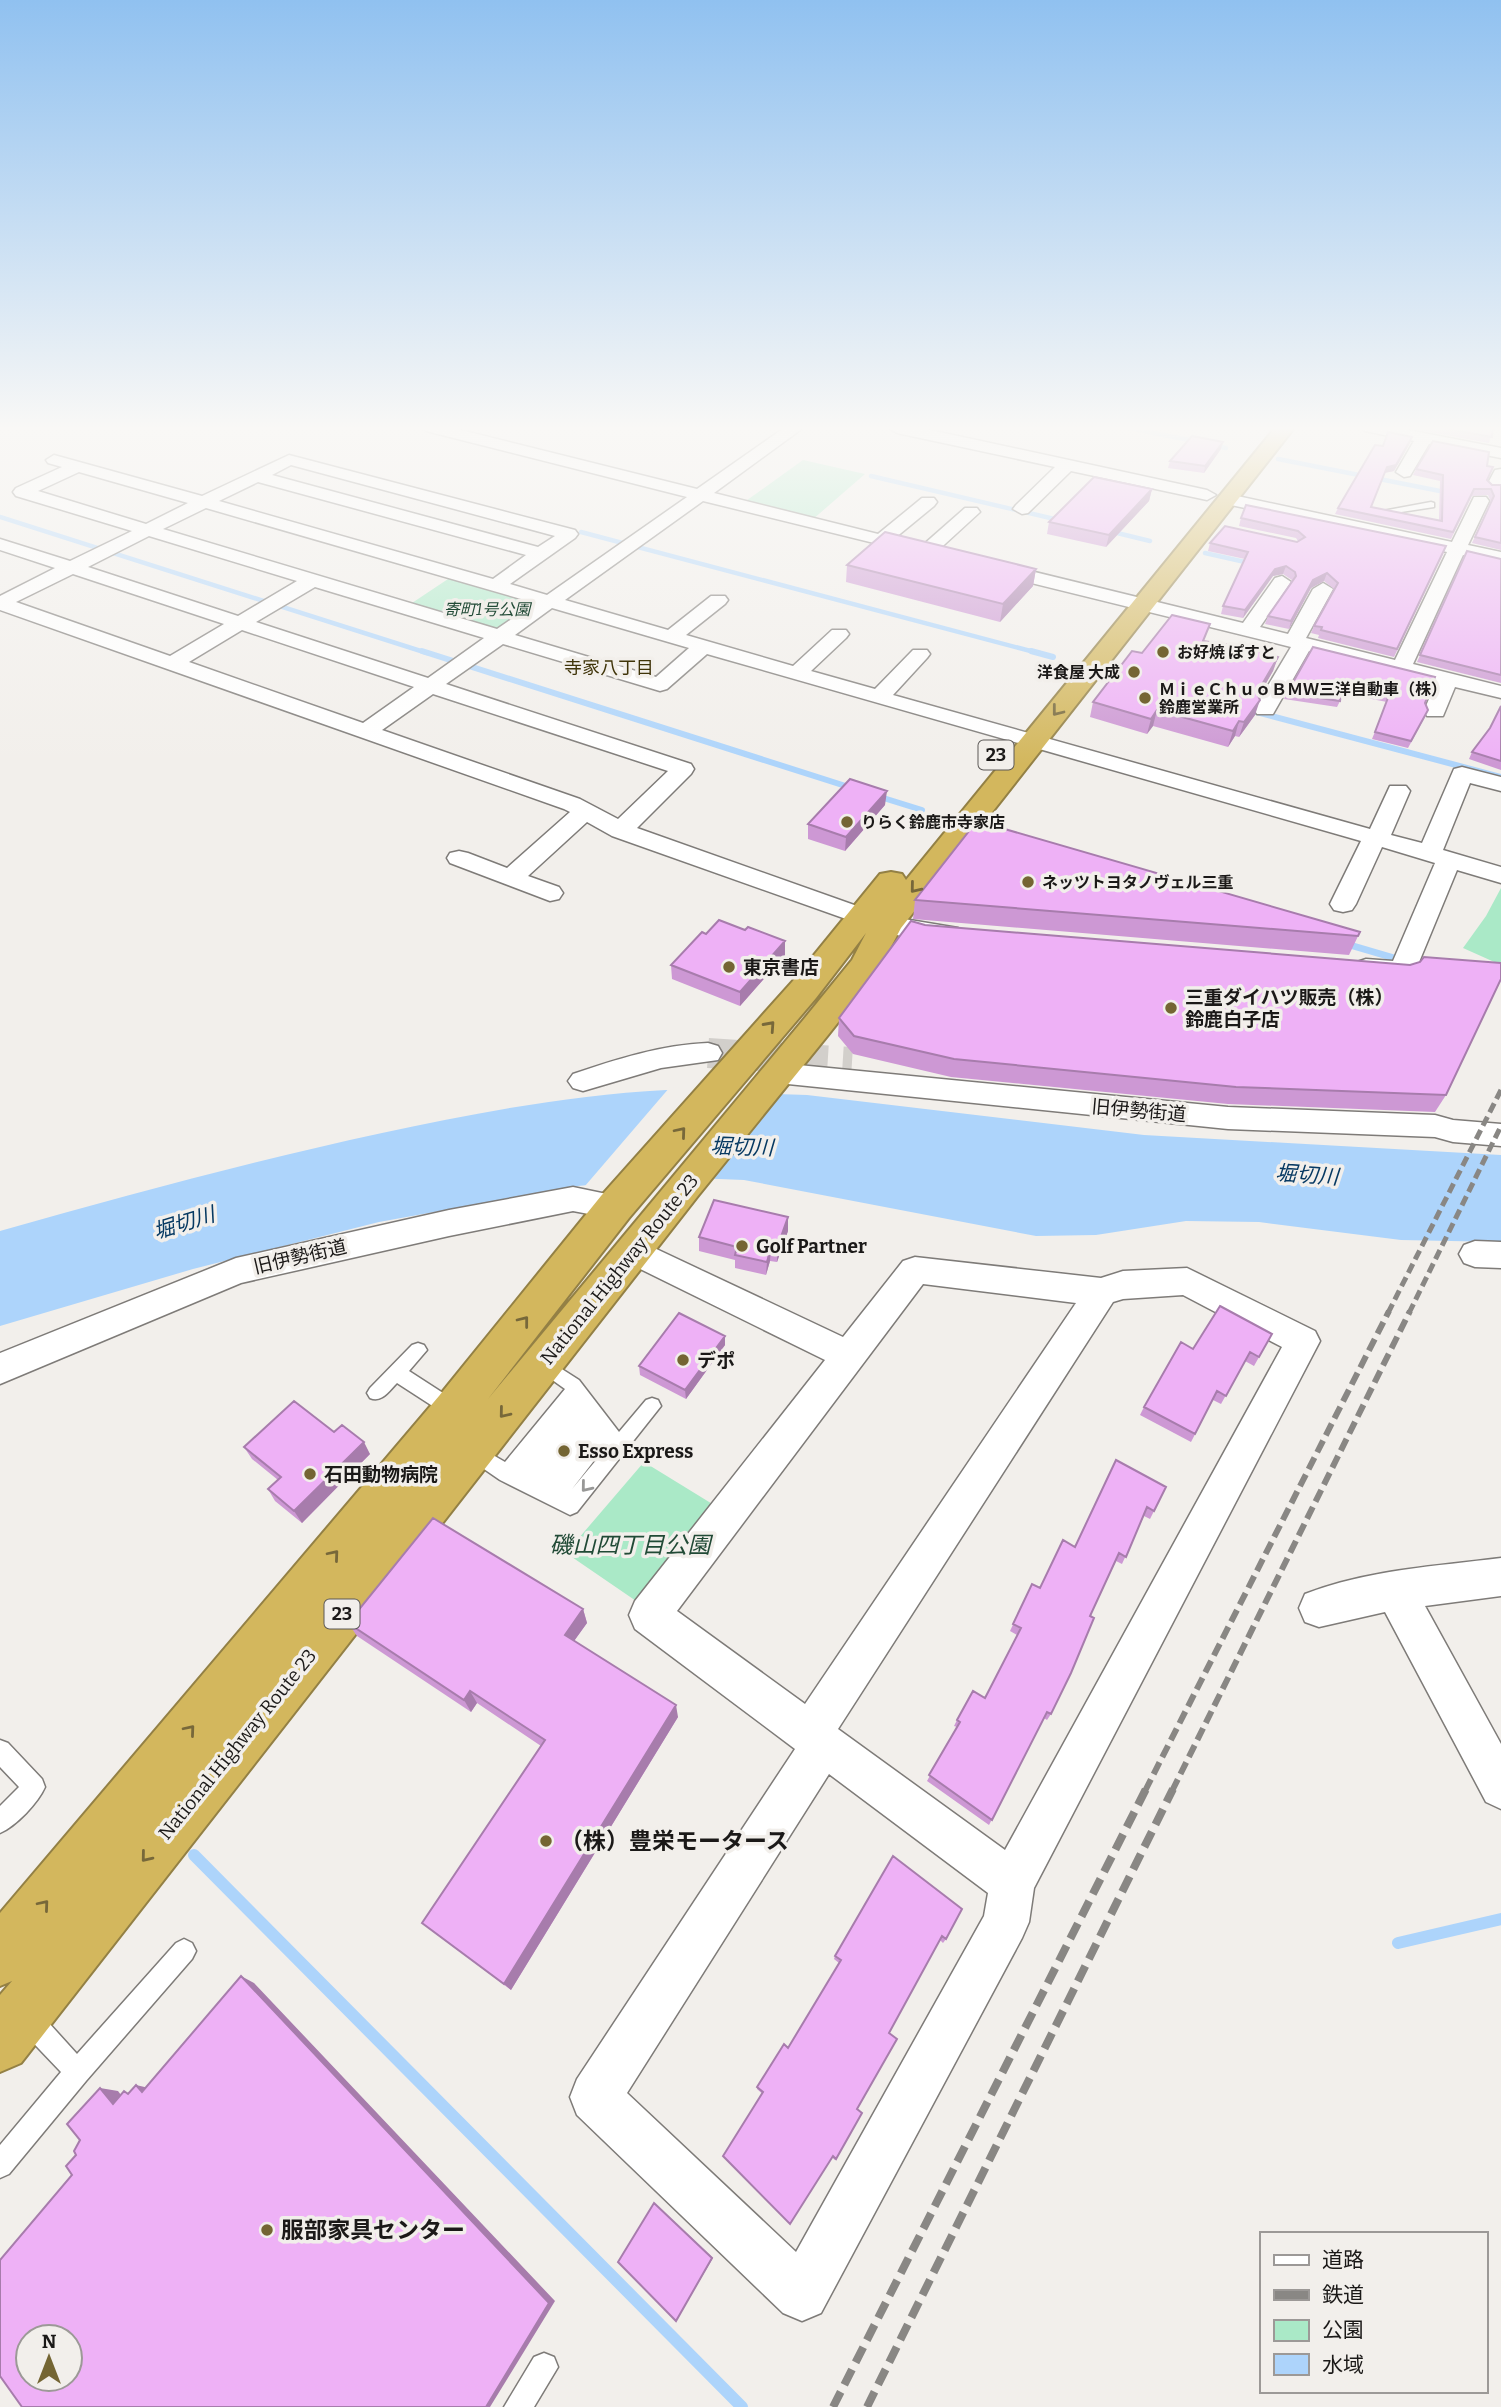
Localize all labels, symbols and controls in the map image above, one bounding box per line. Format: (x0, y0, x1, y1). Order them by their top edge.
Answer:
park label: 寄町1号公園 (444, 600, 532, 619)
place label: お好焼 ぽすと (1177, 643, 1276, 662)
marker: お好焼 ぽすと (1155, 644, 1171, 660)
district label: 寺家八丁目 (564, 657, 654, 679)
place label: 洋食屋 大成 (1037, 663, 1120, 682)
marker: 洋食屋 大成 (1126, 664, 1142, 680)
place label: ＭｉｅＣｈｕｏＢＭＷ三洋自動車（株） 鈴鹿営業所 (1159, 680, 1447, 717)
marker: ＭｉｅＣｈｕｏＢＭＷ三洋自動車（株） 鈴鹿営業所 (1137, 690, 1153, 706)
one-way arrow (1053, 703, 1066, 715)
road number: 23 (978, 740, 1014, 770)
place label: りらく鈴鹿市寺家店 (861, 813, 1005, 832)
marker: りらく鈴鹿市寺家店 (839, 814, 855, 830)
place label: ネッツトヨタノヴェル三重 (1042, 873, 1234, 892)
marker: ネッツトヨタノヴェル三重 (1020, 874, 1036, 890)
one-way arrow (911, 881, 924, 893)
place label: 東京書店 (743, 956, 819, 979)
marker: 東京書店 (721, 959, 737, 975)
place label: 三重ダイハツ販売（株） 鈴鹿白子店 (1185, 986, 1394, 1031)
marker: 三重ダイハツ販売（株） 鈴鹿白子店 (1163, 1000, 1179, 1016)
one-way arrow (762, 1021, 774, 1034)
street label: 旧伊勢街道 (1091, 1095, 1187, 1126)
one-way arrow (672, 1127, 685, 1139)
water label: 堀切川 (710, 1133, 776, 1161)
water label: 堀切川 (1275, 1160, 1341, 1190)
street label: National Highway Route 23 (536, 1170, 703, 1369)
water label: 堀切川 (150, 1201, 220, 1245)
street label: 旧伊勢街道 (251, 1235, 349, 1278)
place label: Golf Partner (756, 1235, 867, 1258)
marker: Golf Partner (734, 1238, 750, 1254)
one-way arrow (516, 1317, 529, 1329)
place label: デポ (697, 1349, 735, 1372)
marker: デポ (675, 1352, 691, 1368)
one-way arrow (499, 1405, 512, 1417)
place label: Esso Express (578, 1440, 693, 1463)
marker: Esso Express (556, 1443, 572, 1459)
place label: 石田動物病院 (324, 1463, 438, 1486)
marker: 石田動物病院 (302, 1466, 318, 1482)
one-way arrow (581, 1480, 594, 1492)
park label: 磯山四丁目公園 (550, 1531, 714, 1559)
one-way arrow (326, 1550, 339, 1562)
road number: 23 (324, 1600, 360, 1629)
street label: National Highway Route 23 (154, 1645, 321, 1844)
one-way arrow (181, 1726, 194, 1738)
place label: （株）豊栄モータース (560, 1827, 789, 1855)
marker: （株）豊栄モータース (538, 1833, 554, 1849)
one-way arrow (142, 1850, 155, 1862)
one-way arrow (36, 1900, 48, 1913)
place label: 服部家具センター (281, 2216, 465, 2244)
marker: 服部家具センター (259, 2222, 275, 2238)
legend (1260, 2232, 1487, 2393)
text: 道路 (1322, 2247, 1364, 2273)
text: 鉄道 (1322, 2282, 1364, 2308)
text: 公園 (1322, 2317, 1364, 2343)
north arrow (14, 2323, 84, 2393)
text: N (42, 2330, 57, 2353)
text: 水域 (1322, 2352, 1364, 2378)

